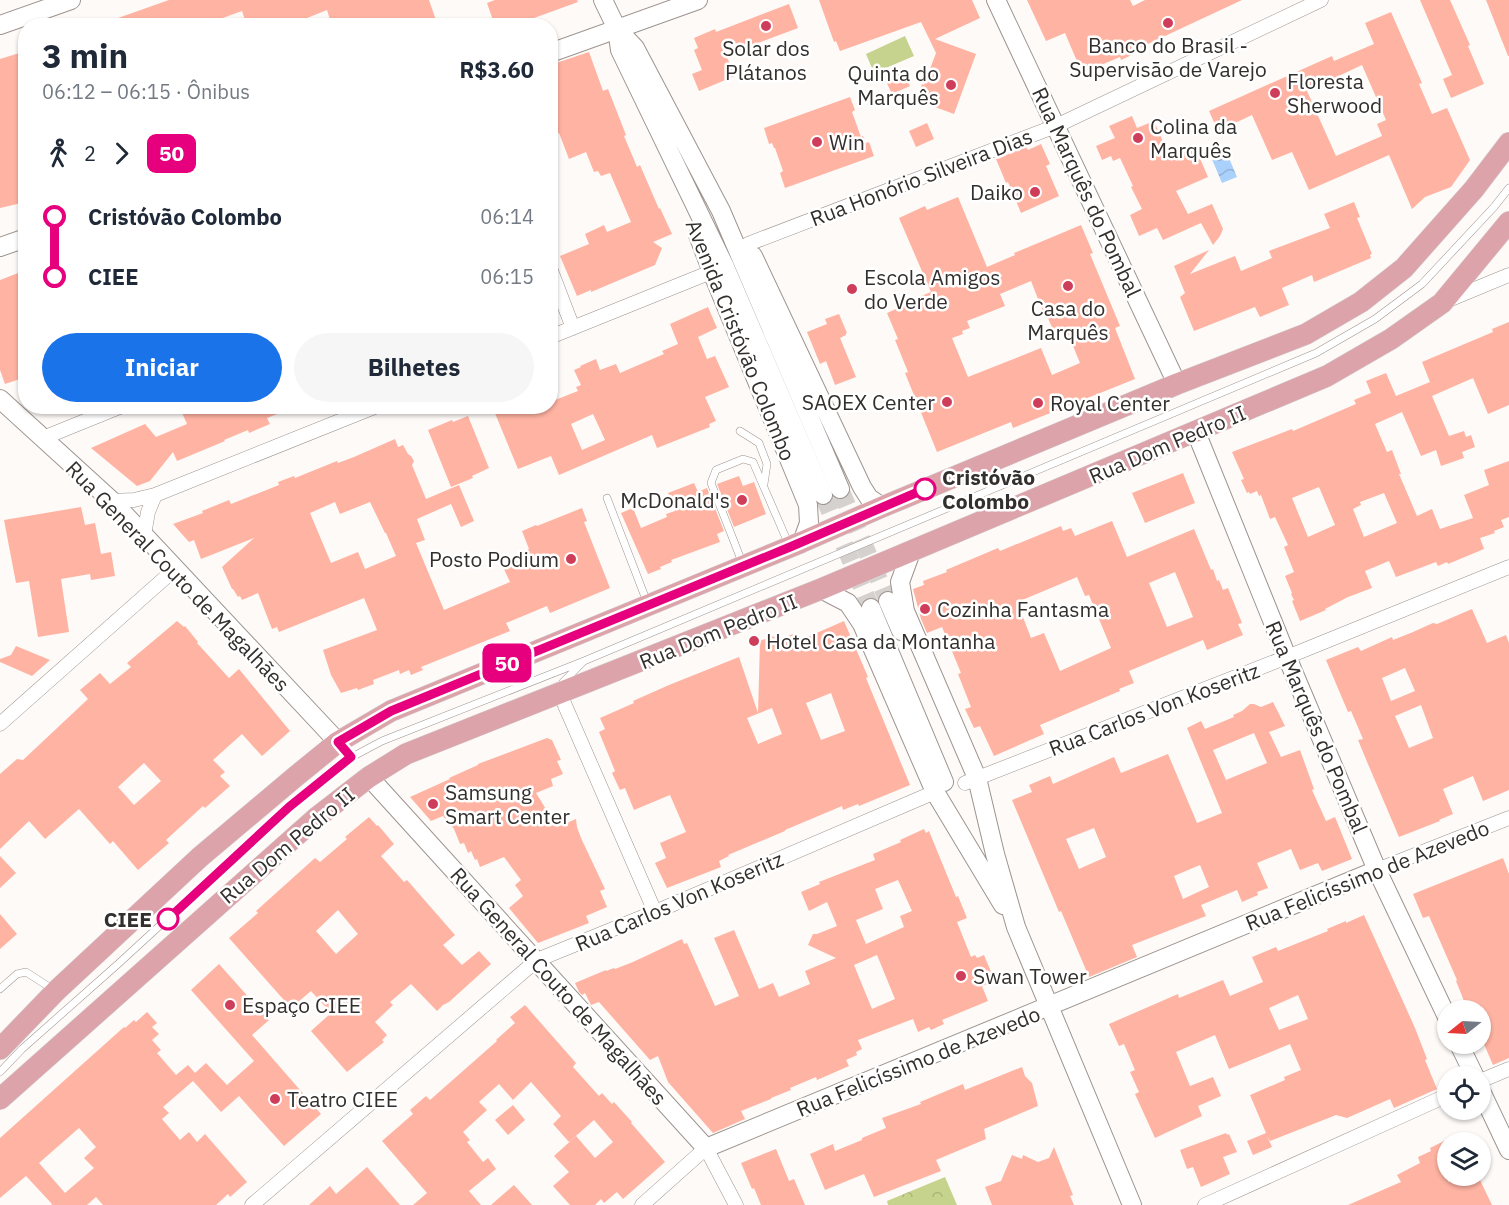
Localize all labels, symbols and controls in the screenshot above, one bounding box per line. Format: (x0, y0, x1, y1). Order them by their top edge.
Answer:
marker: Banco do Brasil - Supervisão de Varejo (1161, 16, 1175, 30)
marker: Solar dos Plátanos (759, 19, 773, 33)
place label: Banco do Brasil - Supervisão de Varejo (1069, 31, 1267, 83)
text: 3 min (42, 34, 128, 77)
place label: Solar dos Plátanos (722, 34, 810, 86)
text: R$3.60 (460, 55, 534, 84)
place label: Quinta do Marquês (848, 59, 939, 111)
place label: Floresta Sherwood (1287, 67, 1382, 119)
text: 06:12 – 06:15 · Ônibus (42, 78, 250, 105)
marker: Quinta do Marquês (944, 78, 958, 92)
street label: Rua Marquês do Pombal (1026, 82, 1148, 302)
marker: Floresta Sherwood (1268, 86, 1282, 100)
place label: Colina da Marquês (1150, 112, 1237, 164)
street label: Rua Honório Silveira Dias (806, 122, 1036, 232)
place label: Win (829, 128, 865, 156)
marker: Colina da Marquês (1131, 131, 1145, 145)
marker: Win (810, 135, 824, 149)
icon: walk (42, 137, 75, 170)
icon: forward (105, 137, 138, 170)
text: 50 (159, 139, 184, 167)
text: 2 (84, 140, 96, 167)
place label: Daiko (970, 178, 1023, 206)
marker: Daiko (1028, 185, 1042, 199)
text: Cristóvão Colombo (88, 202, 282, 231)
text: 06:14 (480, 203, 534, 230)
street label: Avenida Cristóvão Colombo (680, 215, 802, 465)
text: CIEE (88, 262, 139, 291)
text: 06:15 (480, 263, 534, 290)
place label: Escola Amigos do Verde (864, 263, 1001, 315)
marker: Casa do Marquês (1061, 279, 1075, 293)
marker: Escola Amigos do Verde (845, 282, 859, 296)
place label: Casa do Marquês (1027, 294, 1109, 346)
button: Iniciar (42, 333, 282, 402)
button: Bilhetes (294, 333, 534, 402)
place label: SAOEX Center (802, 388, 935, 416)
place label: Royal Center (1050, 389, 1170, 417)
marker: SAOEX Center (940, 395, 954, 409)
marker: Royal Center (1031, 396, 1045, 410)
street label: Rua Dom Pedro II (1084, 398, 1250, 490)
street label: Rua General Couto de Magalhães (60, 454, 296, 698)
place label: Cristóvão Colombo (942, 463, 1035, 515)
marker: Cristóvão Colombo (914, 478, 936, 500)
place label: McDonald's (620, 486, 730, 514)
marker: McDonald's (735, 493, 749, 507)
place label: Posto Podium (429, 545, 559, 573)
marker: Posto Podium (564, 552, 578, 566)
street label: Rua Dom Pedro II (635, 587, 801, 675)
place label: Cozinha Fantasma (937, 595, 1109, 623)
marker: Cozinha Fantasma (918, 602, 932, 616)
street label: Rua Marquês do Pombal (1259, 616, 1375, 838)
place label: Hotel Casa da Montanha (766, 627, 996, 655)
marker: Hotel Casa da Montanha (747, 634, 761, 648)
line badge: 50 (480, 644, 534, 682)
text: 50 (494, 649, 520, 677)
street label: Rua Carlos Von Koseritz (1045, 656, 1264, 762)
place label: Samsung Smart Center (445, 778, 570, 830)
street label: Rua Dom Pedro II (214, 780, 360, 910)
marker: Samsung Smart Center (426, 797, 440, 811)
street label: Rua Felicíssimo de Azevedo (1241, 813, 1493, 937)
street label: Rua Carlos Von Koseritz (571, 844, 787, 958)
street label: Rua General Couto de Magalhães (444, 861, 674, 1111)
place label: CIEE (104, 905, 152, 933)
marker: CIEE (157, 908, 179, 930)
place label: Swan Tower (973, 962, 1087, 990)
marker: Swan Tower (954, 969, 968, 983)
place label: Espaço CIEE (242, 991, 361, 1019)
marker: Espaço CIEE (223, 998, 237, 1012)
street label: Rua Felicíssimo de Azevedo (792, 999, 1044, 1123)
north arrow (1437, 1000, 1491, 1054)
map controls (1437, 1000, 1491, 1186)
button: locate (1437, 1066, 1491, 1120)
place label: Teatro CIEE (287, 1085, 398, 1113)
marker: Teatro CIEE (268, 1092, 282, 1106)
button: layers (1437, 1132, 1491, 1186)

